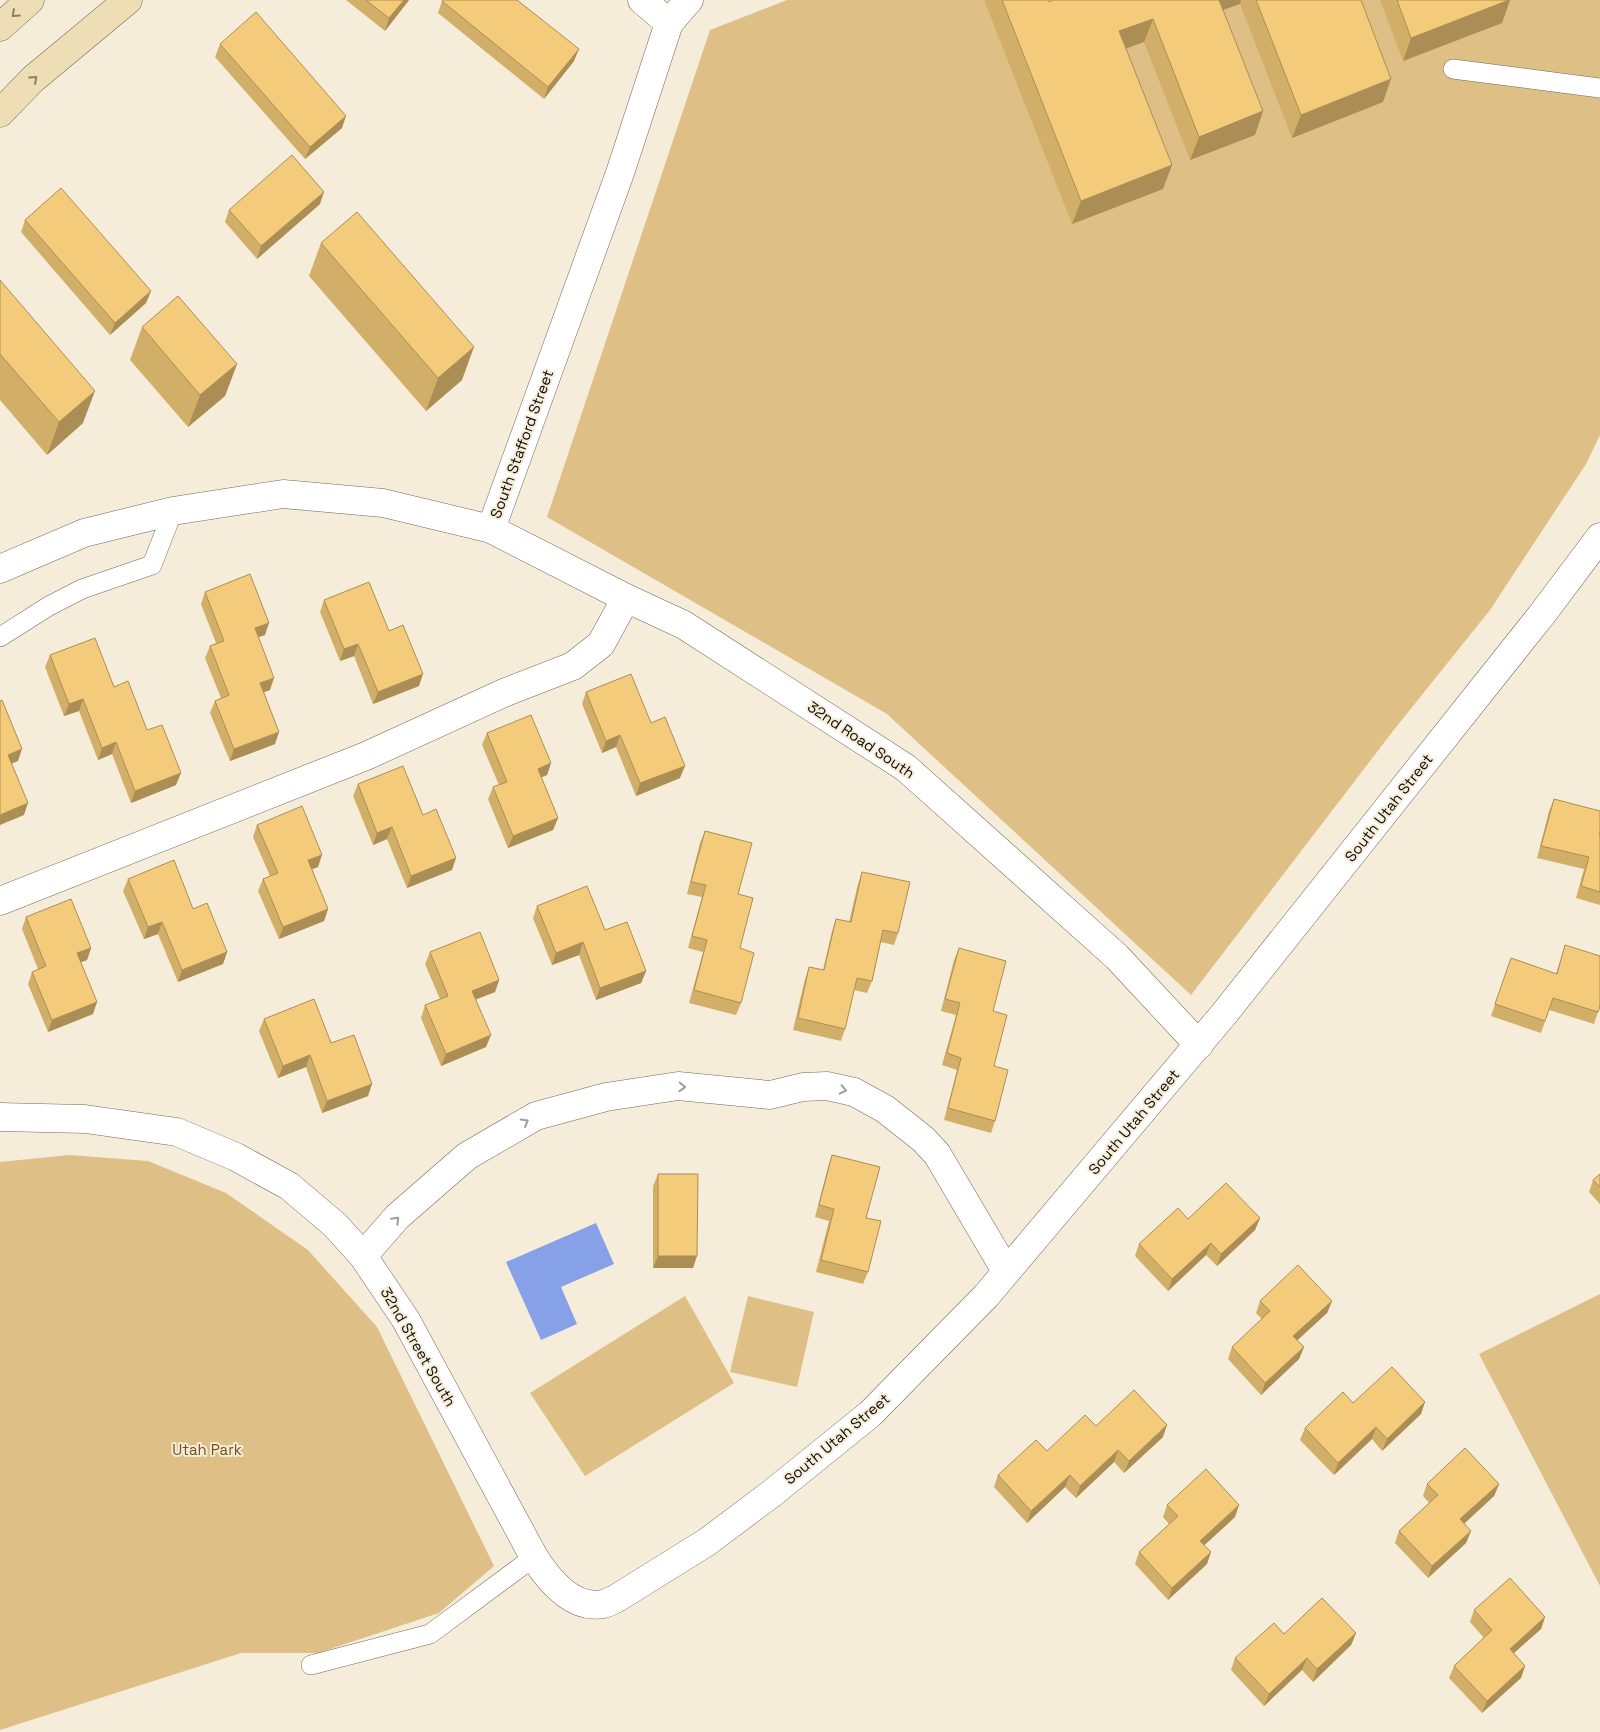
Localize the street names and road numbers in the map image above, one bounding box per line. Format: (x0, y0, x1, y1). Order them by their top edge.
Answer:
street label: South Stafford Street (486, 367, 557, 521)
street label: 32nd Road South (804, 697, 918, 782)
street label: South Utah Street (1340, 750, 1437, 866)
street label: South Utah Street (1084, 1065, 1183, 1178)
street label: 32nd Street South (377, 1284, 460, 1410)
street label: South Utah Street (780, 1389, 893, 1488)

